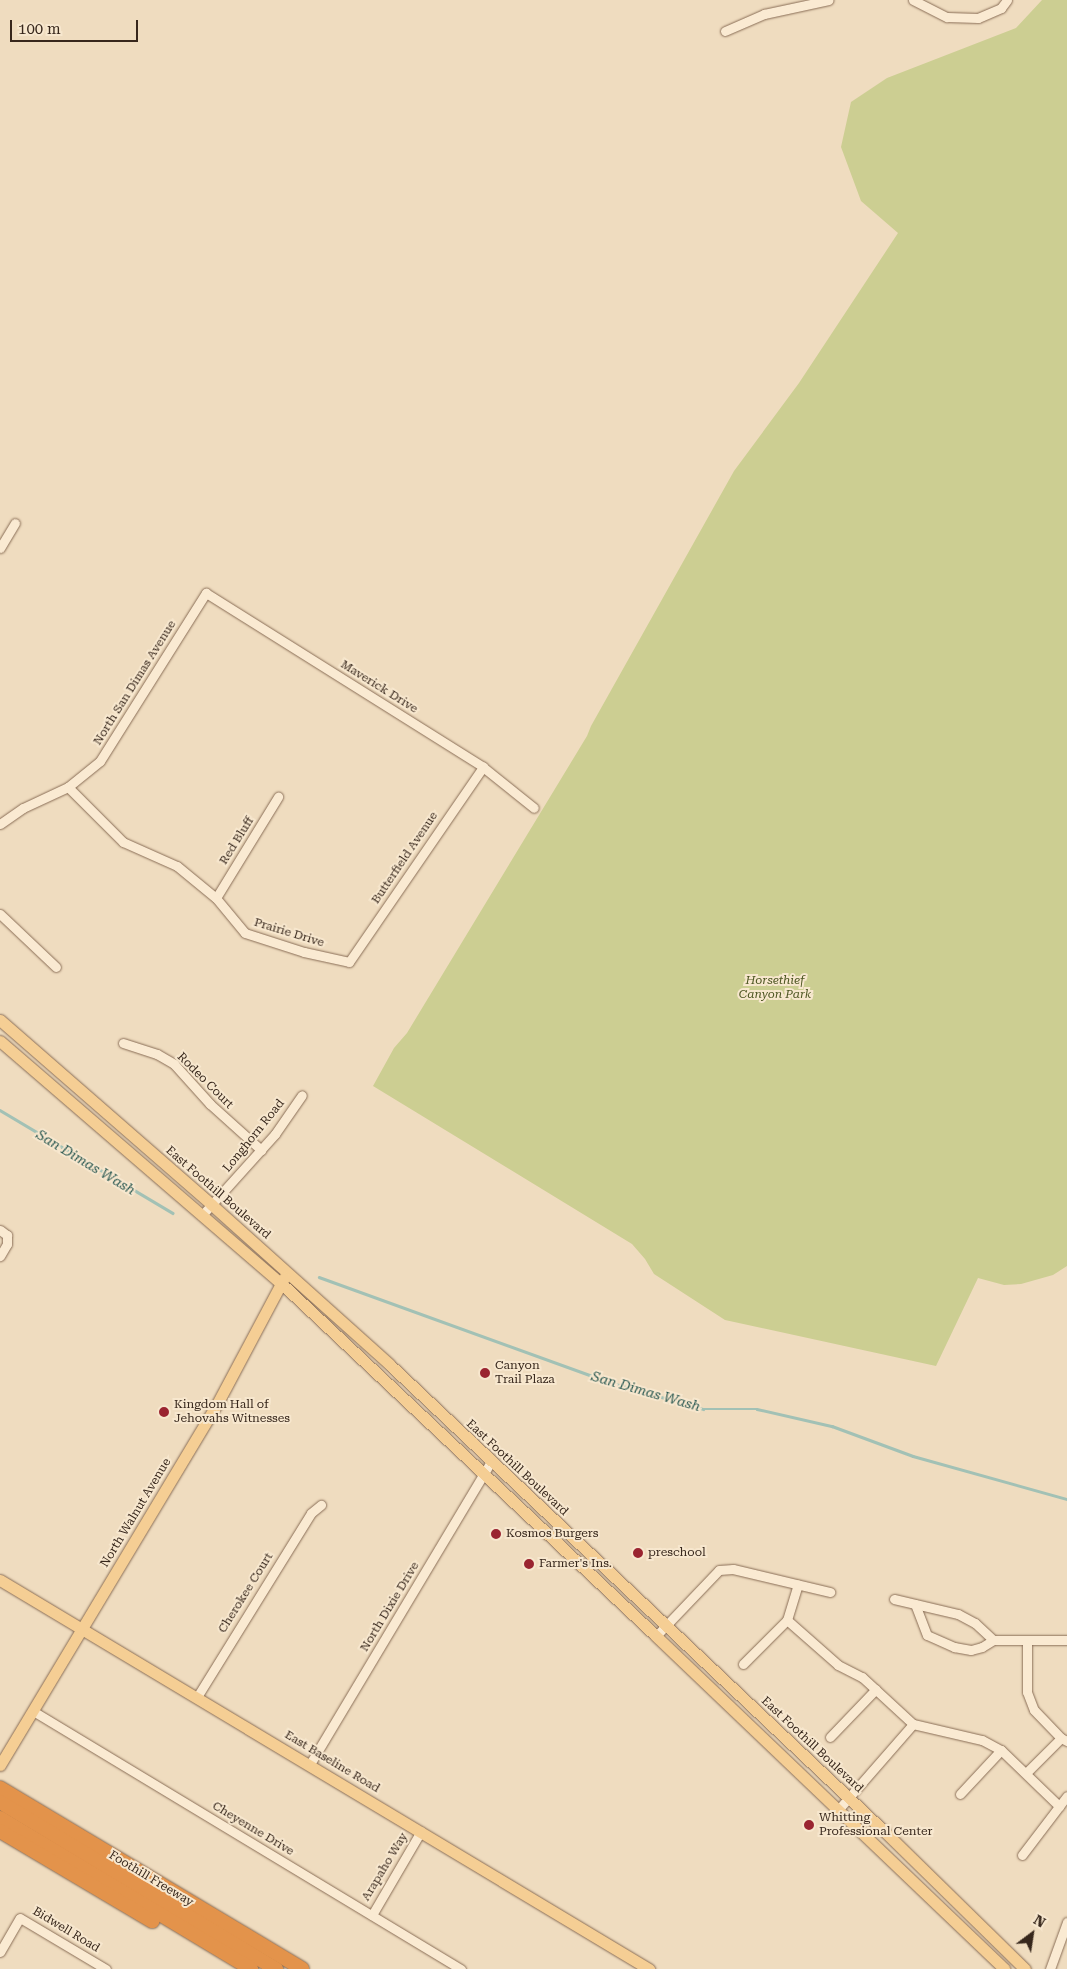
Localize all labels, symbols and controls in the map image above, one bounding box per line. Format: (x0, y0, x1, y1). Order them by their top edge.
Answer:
scale bar (12, 10, 140, 42)
text: 100 m (18, 20, 61, 38)
street label: North San Dimas Avenue (91, 618, 179, 748)
street label: Maverick Drive (338, 658, 420, 716)
street label: Butterfield Avenue (369, 809, 441, 907)
street label: Red Bluff (217, 815, 257, 867)
street label: Prairie Drive (252, 915, 326, 951)
park label: Horsethief Canyon Park (739, 974, 811, 1002)
street label: Rodeo Court (174, 1050, 236, 1112)
street label: Longhorn Road (220, 1097, 288, 1175)
water label: San Dimas Wash (33, 1126, 139, 1198)
street label: East Foothill Boulevard (163, 1144, 273, 1242)
place label: Canyon Trail Plaza (495, 1359, 555, 1387)
marker: Canyon Trail Plaza (479, 1367, 491, 1379)
water label: San Dimas Wash (589, 1367, 703, 1415)
place label: Kingdom Hall of Jehovahs Witnesses (174, 1398, 290, 1426)
marker: Kingdom Hall of Jehovahs Witnesses (158, 1406, 170, 1418)
street label: East Foothill Boulevard (463, 1417, 571, 1519)
street label: North Walnut Avenue (98, 1456, 174, 1570)
place label: Kosmos Burgers (506, 1527, 598, 1541)
marker: Kosmos Burgers (490, 1528, 502, 1540)
place label: preschool (648, 1546, 706, 1560)
marker: preschool (632, 1547, 644, 1559)
street label: Cherokee Court (216, 1550, 276, 1636)
place label: Farmer's Ins. (539, 1557, 612, 1571)
marker: Farmer's Ins. (523, 1558, 535, 1570)
street label: North Dixie Drive (358, 1560, 422, 1654)
street label: East Foothill Boulevard (758, 1694, 866, 1796)
street label: East Baseline Road (282, 1728, 382, 1796)
street label: Cheyenne Drive (210, 1799, 296, 1859)
place label: Whitting Professional Center (819, 1811, 932, 1839)
marker: Whitting Professional Center (803, 1819, 815, 1831)
street label: Arapaho Way (359, 1830, 411, 1904)
street label: Foothill Freeway (106, 1848, 196, 1910)
street label: Bidwell Road (30, 1904, 102, 1956)
north arrow (1007, 1909, 1057, 1959)
text: N (1031, 1912, 1048, 1931)

